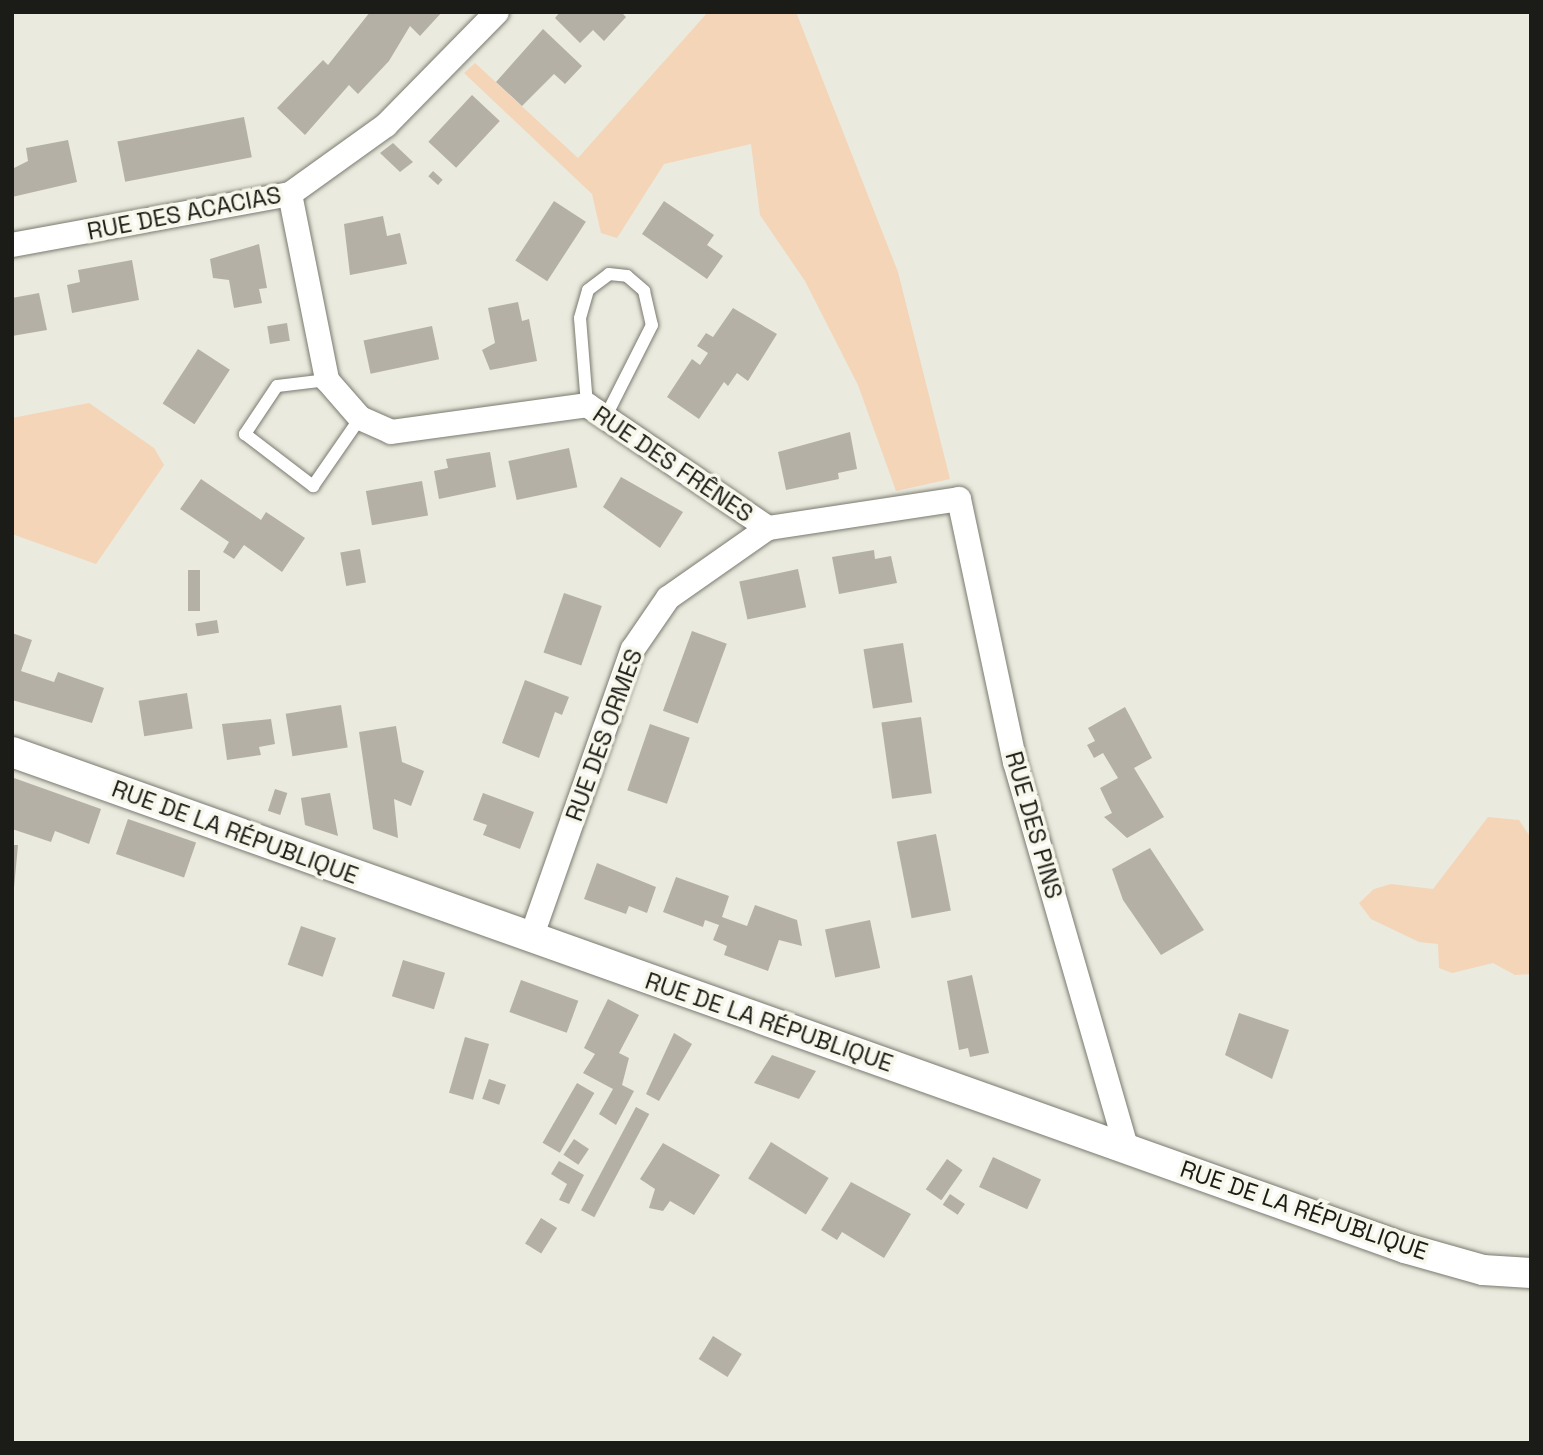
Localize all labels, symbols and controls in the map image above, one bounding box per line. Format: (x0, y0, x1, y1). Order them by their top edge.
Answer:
street label: RUE DES ACACIAS (84, 180, 284, 246)
street label: RUE DES FRÊNES (587, 400, 759, 528)
street label: RUE DES ORMES (559, 645, 649, 825)
street label: RUE DES PINS (999, 748, 1069, 902)
street label: RUE DE LA RÉPUBLIQUE (108, 774, 362, 890)
street label: RUE DE LA RÉPUBLIQUE (641, 966, 897, 1078)
street label: RUE DE LA RÉPUBLIQUE (1176, 1154, 1432, 1266)

